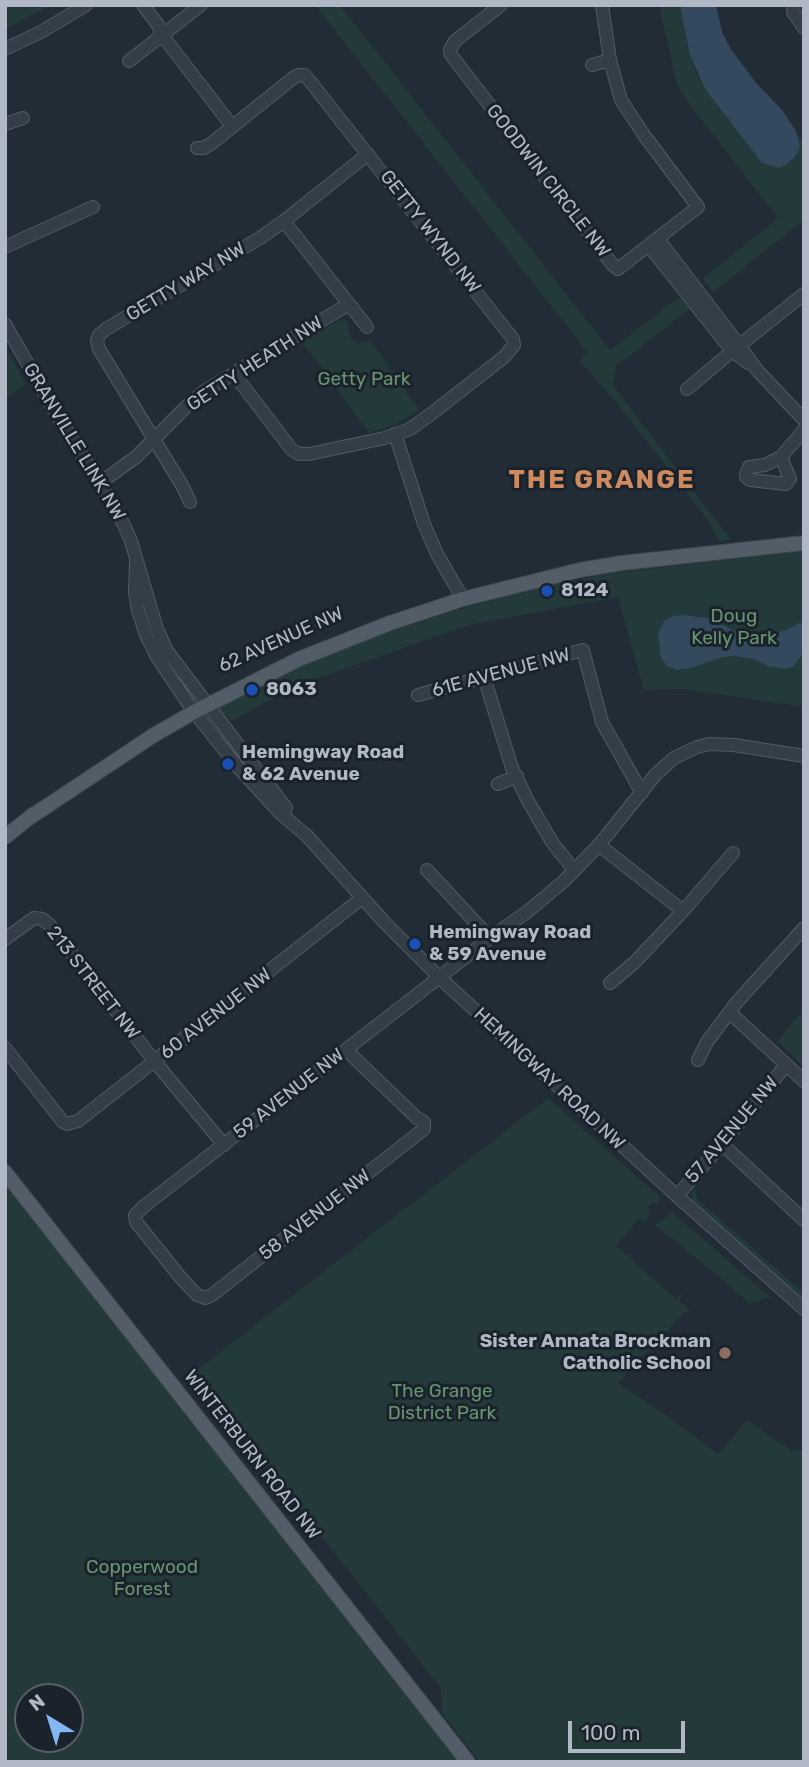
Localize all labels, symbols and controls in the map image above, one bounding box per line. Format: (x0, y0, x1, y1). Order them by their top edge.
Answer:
street label: GOODWIN CIRCLE NW (481, 100, 615, 262)
street label: GETTY WYND NW (375, 166, 485, 298)
street label: GETTY WAY NW (122, 238, 250, 326)
street label: GETTY HEATH NW (183, 312, 327, 416)
street label: GRANVILLE LINK NW (18, 359, 130, 525)
park label: Getty Park (317, 369, 411, 391)
district label: THE GRANGE (510, 464, 694, 496)
place label: 8124 (561, 580, 609, 602)
marker: 8124 (539, 583, 555, 599)
street label: 62 AVENUE NW (215, 602, 347, 678)
park label: Doug Kelly Park (691, 606, 777, 650)
street label: 61E AVENUE NW (429, 644, 573, 702)
place label: 8063 (266, 679, 317, 701)
marker: 8063 (244, 682, 260, 698)
place label: Hemingway Road & 62 Avenue (242, 742, 404, 786)
marker: Hemingway Road & 62 Avenue (220, 756, 236, 772)
street label: 213 STREET NW (42, 922, 144, 1044)
place label: Hemingway Road & 59 Avenue (429, 922, 591, 966)
marker: Hemingway Road & 59 Avenue (407, 936, 423, 952)
street label: 60 AVENUE NW (156, 963, 276, 1065)
street label: HEMINGWAY ROAD NW (469, 1003, 629, 1155)
street label: 59 AVENUE NW (229, 1044, 349, 1144)
street label: 57 AVENUE NW (681, 1072, 783, 1188)
street label: 58 AVENUE NW (255, 1164, 375, 1266)
place label: Sister Annata Brockman Catholic School (480, 1331, 711, 1375)
marker: Sister Annata Brockman Catholic School (717, 1345, 733, 1361)
street label: WINTERBURN ROAD NW (179, 1366, 325, 1544)
park label: The Grange District Park (388, 1381, 496, 1425)
park label: Copperwood Forest (86, 1557, 198, 1601)
north arrow (14, 1683, 84, 1753)
text: N (25, 1689, 49, 1716)
scale bar (571, 1708, 688, 1752)
text: 100 m (581, 1720, 640, 1745)

